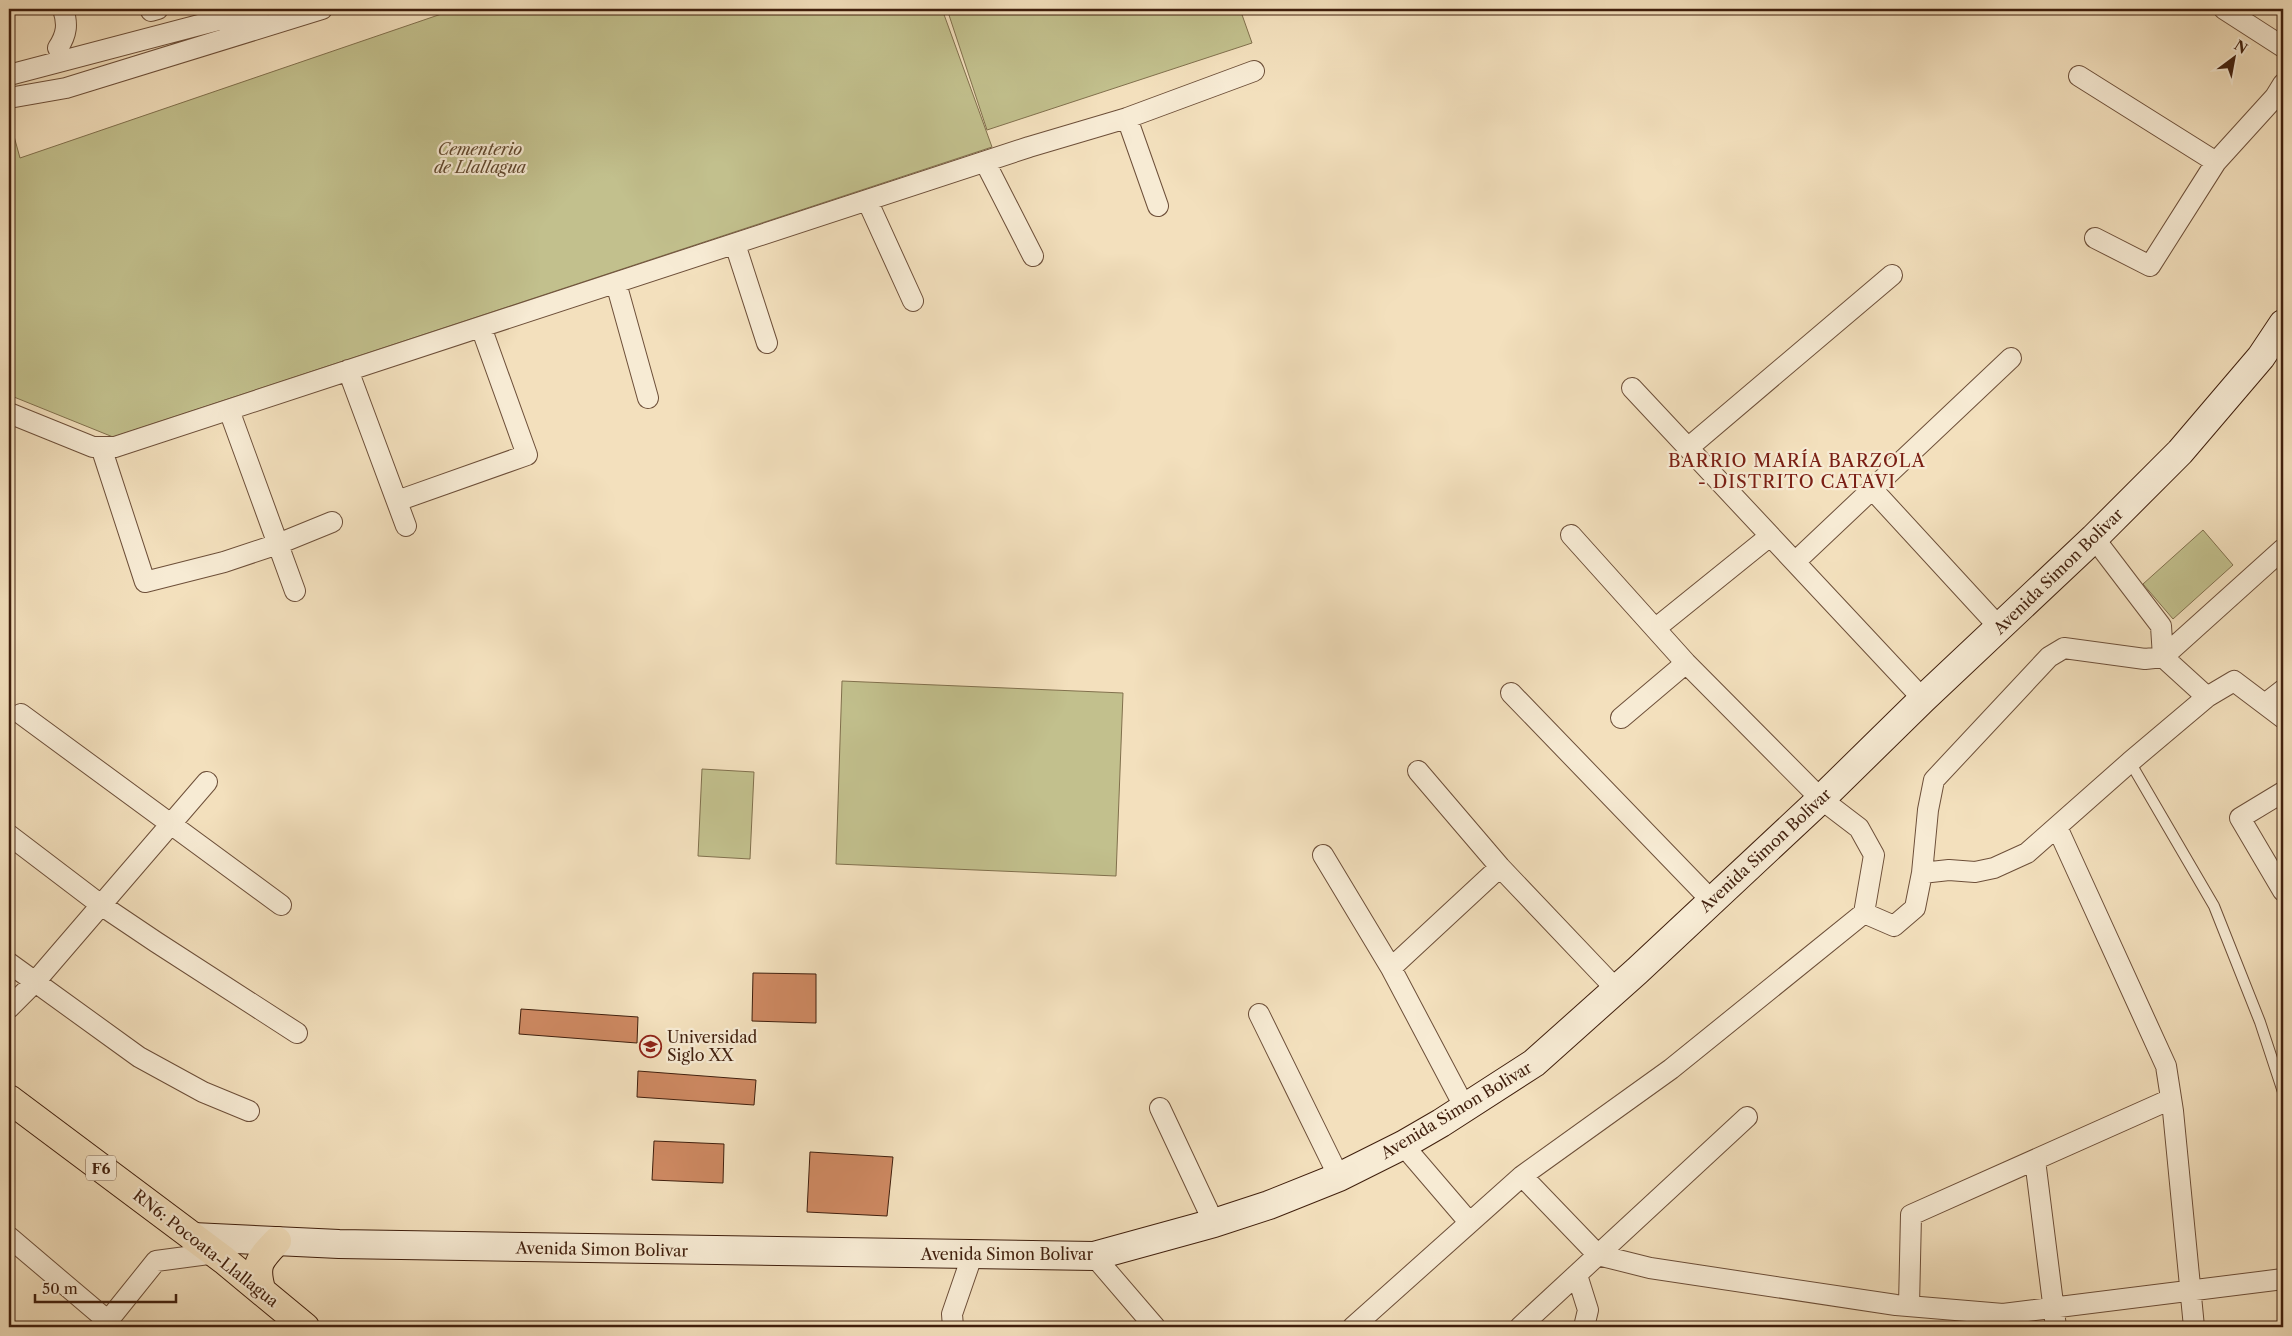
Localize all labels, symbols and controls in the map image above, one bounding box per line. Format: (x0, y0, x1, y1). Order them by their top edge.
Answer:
north arrow (2210, 32, 2260, 82)
text: N (2231, 36, 2251, 58)
park label: Cementerio de Llallagua (434, 139, 526, 177)
district label: BARRIO MARÍA BARZOLA - DISTRITO CATAVI (1668, 449, 1926, 493)
street label: Avenida Simon Bolivar (1988, 504, 2127, 639)
street label: Avenida Simon Bolivar (1694, 784, 1835, 917)
place label: Universidad Siglo XX (667, 1027, 758, 1065)
school or university icon: Universidad Siglo XX (639, 1034, 663, 1058)
street label: Avenida Simon Bolivar (1376, 1057, 1535, 1163)
road number: F6 (86, 1156, 116, 1180)
street label: RN6: Pocoata-Llallagua (129, 1185, 283, 1311)
street label: Avenida Simon Bolivar (515, 1237, 689, 1261)
street label: Avenida Simon Bolivar (920, 1244, 1093, 1264)
scale bar (35, 1271, 176, 1303)
text: 50 m (42, 1279, 78, 1298)

